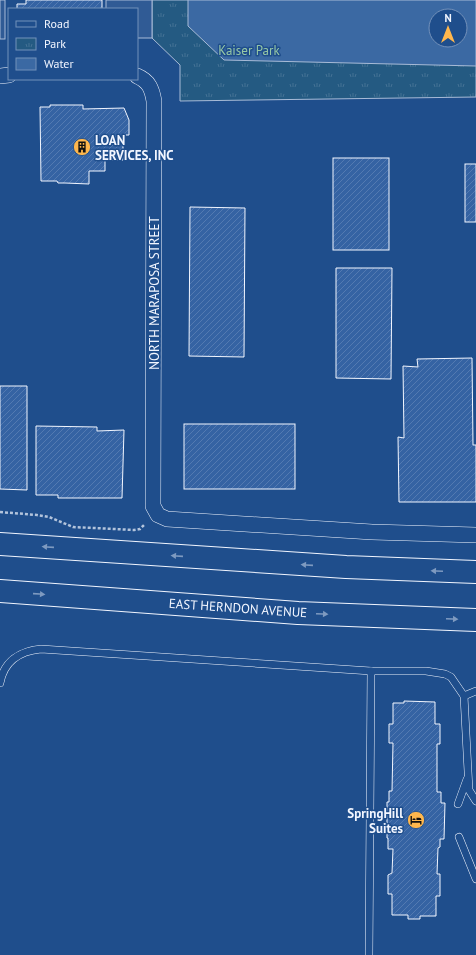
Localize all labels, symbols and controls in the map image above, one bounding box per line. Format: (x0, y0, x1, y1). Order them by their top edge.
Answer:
legend (8, 8, 138, 80)
north arrow (428, 8, 468, 48)
text: N (444, 11, 452, 25)
text: Road (44, 16, 69, 31)
text: Park (44, 36, 66, 51)
park label: Kaiser Park (218, 42, 280, 59)
text: Water (44, 56, 74, 71)
place label: LOAN SERVICES, INC (95, 132, 174, 164)
building icon: LOAN SERVICES, INC (72, 137, 92, 157)
street label: NORTH MARAPOSA STREET (146, 216, 163, 370)
one-way arrow (42, 544, 54, 551)
one-way arrow (170, 553, 183, 559)
one-way arrow (301, 561, 313, 568)
one-way arrow (430, 568, 443, 574)
one-way arrow (33, 590, 45, 597)
street label: EAST HERNDON AVENUE (168, 595, 308, 621)
one-way arrow (316, 611, 328, 618)
one-way arrow (446, 616, 458, 623)
place label: SpringHill Suites (347, 805, 404, 837)
hotel icon: SpringHill Suites (406, 810, 426, 830)

